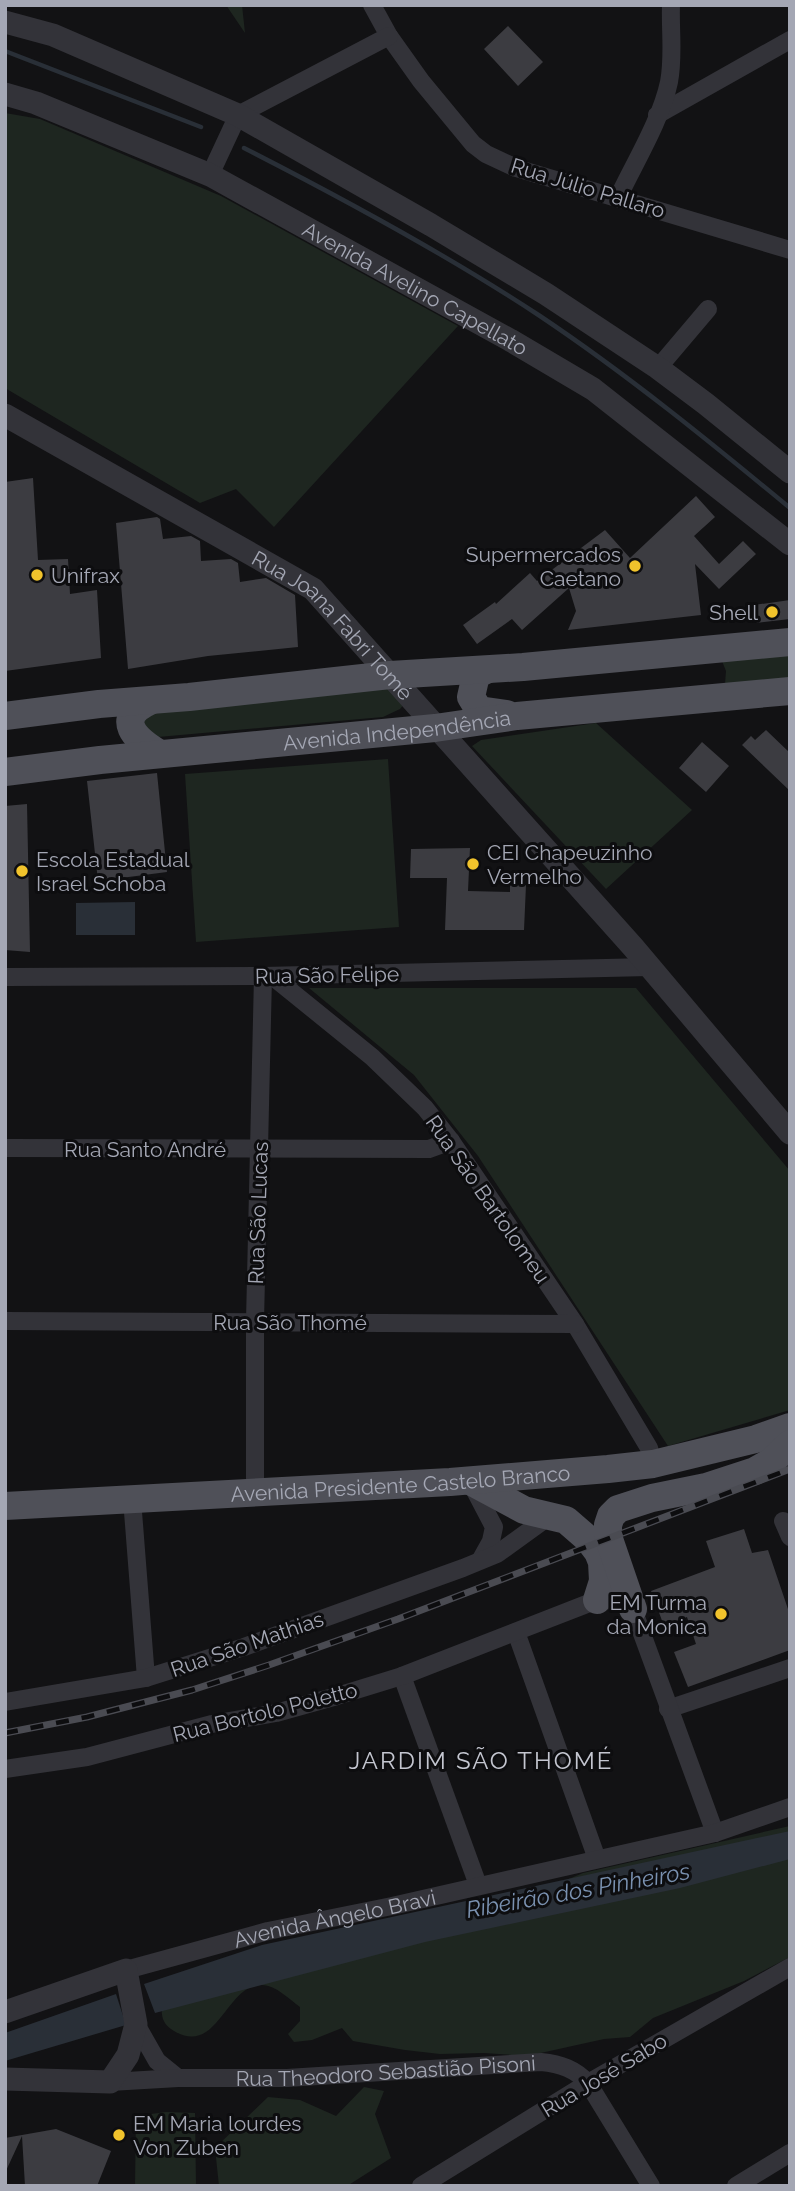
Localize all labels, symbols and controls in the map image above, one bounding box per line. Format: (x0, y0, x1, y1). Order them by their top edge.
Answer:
street label: Rua Júlio Pallaro (508, 153, 668, 223)
street label: Avenida Avelino Capellato (298, 216, 532, 360)
place label: Supermercados Caetano (466, 542, 621, 591)
street label: Rua Joana Fabri Tomé (248, 545, 418, 705)
marker: Supermercados Caetano (627, 558, 643, 574)
place label: Unifrax (51, 563, 120, 588)
marker: Unifrax (29, 567, 45, 583)
place label: Shell (709, 600, 758, 625)
marker: Shell (764, 604, 780, 620)
street label: Avenida Independência (282, 705, 512, 755)
place label: CEI Chapeuzinho Vermelho (487, 840, 653, 889)
place label: Escola Estadual Israel Schoba (36, 847, 190, 896)
marker: CEI Chapeuzinho Vermelho (465, 856, 481, 872)
marker: Escola Estadual Israel Schoba (14, 863, 30, 879)
street label: Rua São Felipe (255, 961, 399, 989)
street label: Rua São Bartolomeu (421, 1110, 555, 1288)
street label: Rua Santo André (64, 1137, 226, 1162)
street label: Rua São Lucas (243, 1141, 273, 1285)
street label: Rua São Thomé (213, 1310, 367, 1335)
street label: Avenida Presidente Castelo Branco (230, 1460, 571, 1506)
place label: EM Turma da Monica (607, 1590, 707, 1639)
street label: Rua São Mathias (167, 1606, 327, 1682)
marker: EM Turma da Monica (713, 1606, 729, 1622)
street label: Rua Bortolo Poletto (170, 1677, 360, 1747)
district label: JARDIM SÃO THOMÉ (349, 1746, 613, 1775)
water label: Ribeirão dos Pinheiros (464, 1857, 692, 1923)
street label: Avenida Ângelo Bravi (231, 1884, 438, 1952)
street label: Rua José Sabo (537, 2028, 671, 2122)
street label: Rua Theodoro Sebastião Pisoni (236, 2050, 536, 2091)
place label: EM Maria lourdes Von Zuben (133, 2111, 301, 2160)
marker: EM Maria lourdes Von Zuben (111, 2127, 127, 2143)

